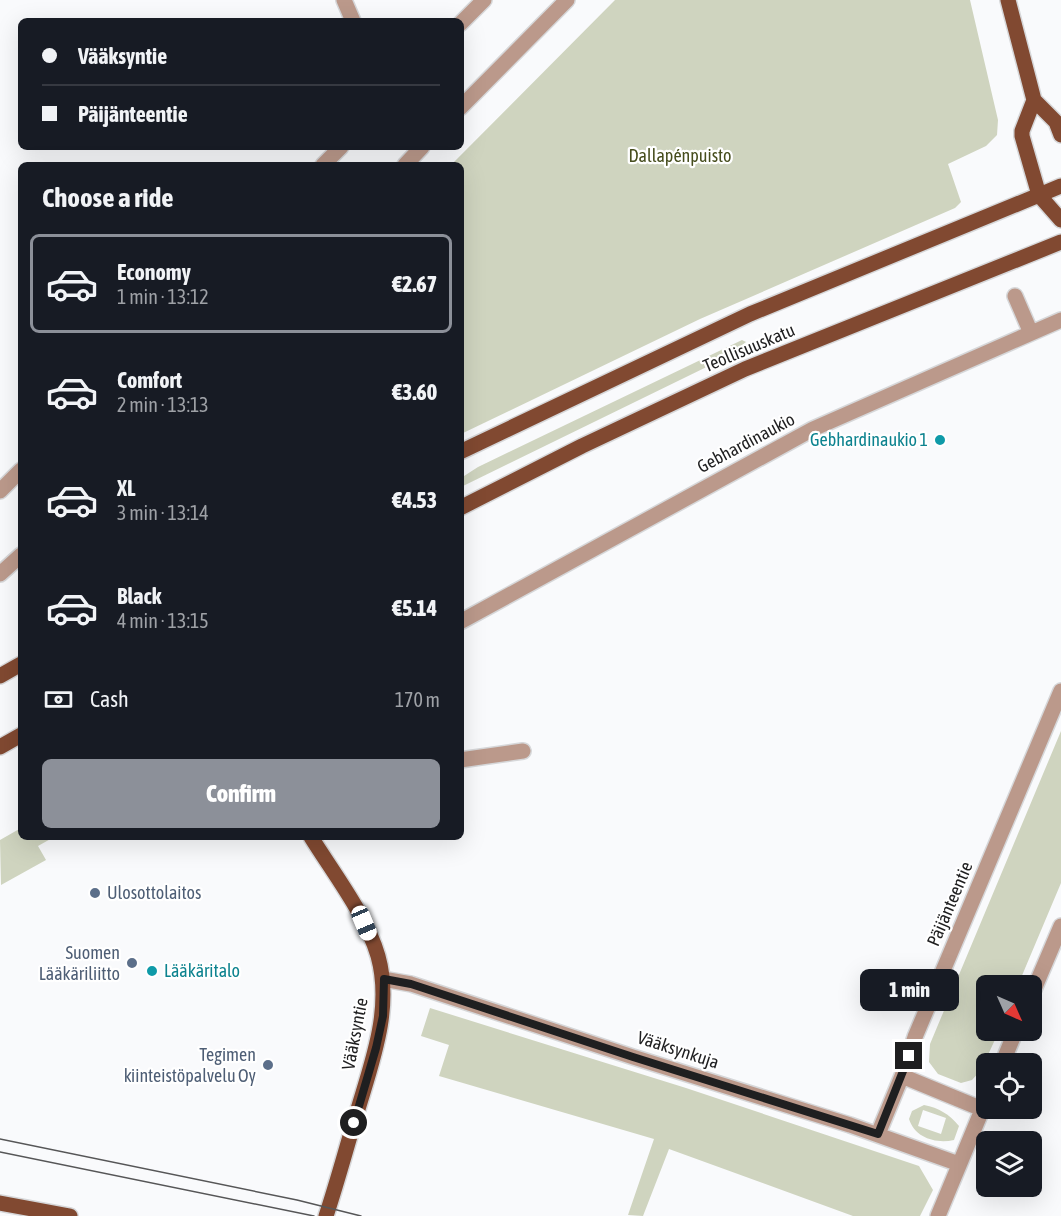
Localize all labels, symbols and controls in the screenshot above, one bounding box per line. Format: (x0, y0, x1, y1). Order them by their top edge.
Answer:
text: Vääksyntie (78, 43, 167, 69)
text: Päijänteentie (78, 101, 188, 127)
park label: Dallapénpuisto (629, 145, 731, 166)
text: Choose a ride (42, 182, 174, 213)
icon: car (45, 257, 99, 311)
text: Economy (117, 259, 191, 285)
text: €2.67 (392, 271, 437, 297)
text: 1 min · 13:12 (117, 285, 209, 308)
street label: Teollisuuskatu (700, 319, 798, 376)
icon: car (45, 365, 99, 419)
text: Comfort (117, 367, 182, 393)
text: €3.60 (392, 379, 437, 405)
text: 2 min · 13:13 (117, 393, 209, 416)
street label: Gebhardinaukio (694, 408, 798, 477)
place label: Gebhardinaukio 1 (810, 429, 928, 450)
marker: Gebhardinaukio 1 (933, 433, 947, 447)
icon: car (45, 473, 99, 527)
text: XL (117, 475, 135, 501)
text: €4.53 (392, 487, 437, 513)
text: 3 min · 13:14 (117, 501, 209, 524)
icon: car (45, 581, 99, 635)
text: Black (117, 583, 161, 609)
text: €5.14 (392, 595, 437, 621)
text: 4 min · 13:15 (117, 609, 209, 632)
icon: cash (42, 683, 75, 716)
text: Cash (90, 686, 129, 712)
text: 170 m (395, 688, 440, 711)
button: Confirm (42, 759, 440, 828)
street label: Päijänteentie (922, 858, 977, 949)
place label: Ulosottolaitos (107, 882, 201, 903)
marker: Ulosottolaitos (88, 886, 102, 900)
car (349, 903, 379, 943)
place label: Suomen Lääkäriliitto (39, 942, 120, 984)
marker: Suomen Lääkäriliitto (125, 956, 139, 970)
place label: Lääkäritalo (164, 960, 240, 981)
marker: Lääkäritalo (145, 964, 159, 978)
callout: 1 min (860, 969, 958, 1011)
north arrow (976, 975, 1042, 1041)
map controls (976, 975, 1042, 1197)
text: 1 min (889, 978, 930, 1001)
street label: Vääksyntie (337, 996, 372, 1072)
street label: Vääksynkuja (635, 1026, 722, 1073)
route end (895, 1042, 922, 1069)
place label: Tegimen kiinteistöpalvelu Oy (124, 1044, 256, 1086)
button: locate (976, 1053, 1042, 1119)
marker: Tegimen kiinteistöpalvelu Oy (261, 1058, 275, 1072)
route start (340, 1109, 367, 1136)
button: layers (976, 1131, 1042, 1197)

